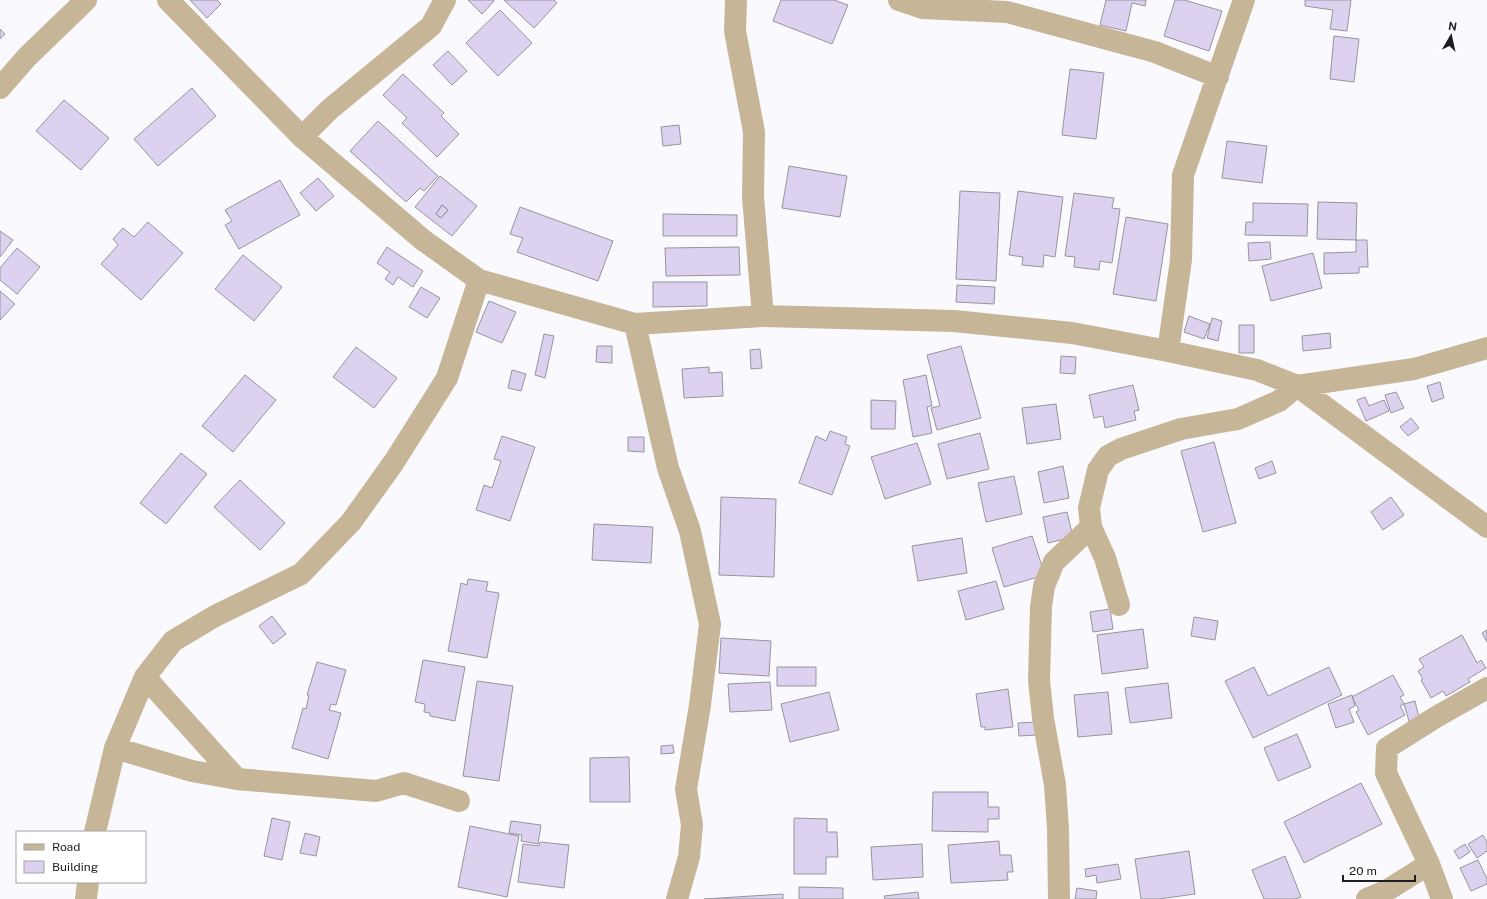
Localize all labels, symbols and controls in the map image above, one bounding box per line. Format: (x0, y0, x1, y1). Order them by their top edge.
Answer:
north arrow (1431, 16, 1471, 56)
text: N (1447, 20, 1458, 33)
legend (16, 831, 146, 883)
text: Road (52, 840, 80, 854)
scale bar (1343, 857, 1415, 883)
text: Building (52, 860, 98, 874)
text: 20 m (1349, 864, 1377, 878)

